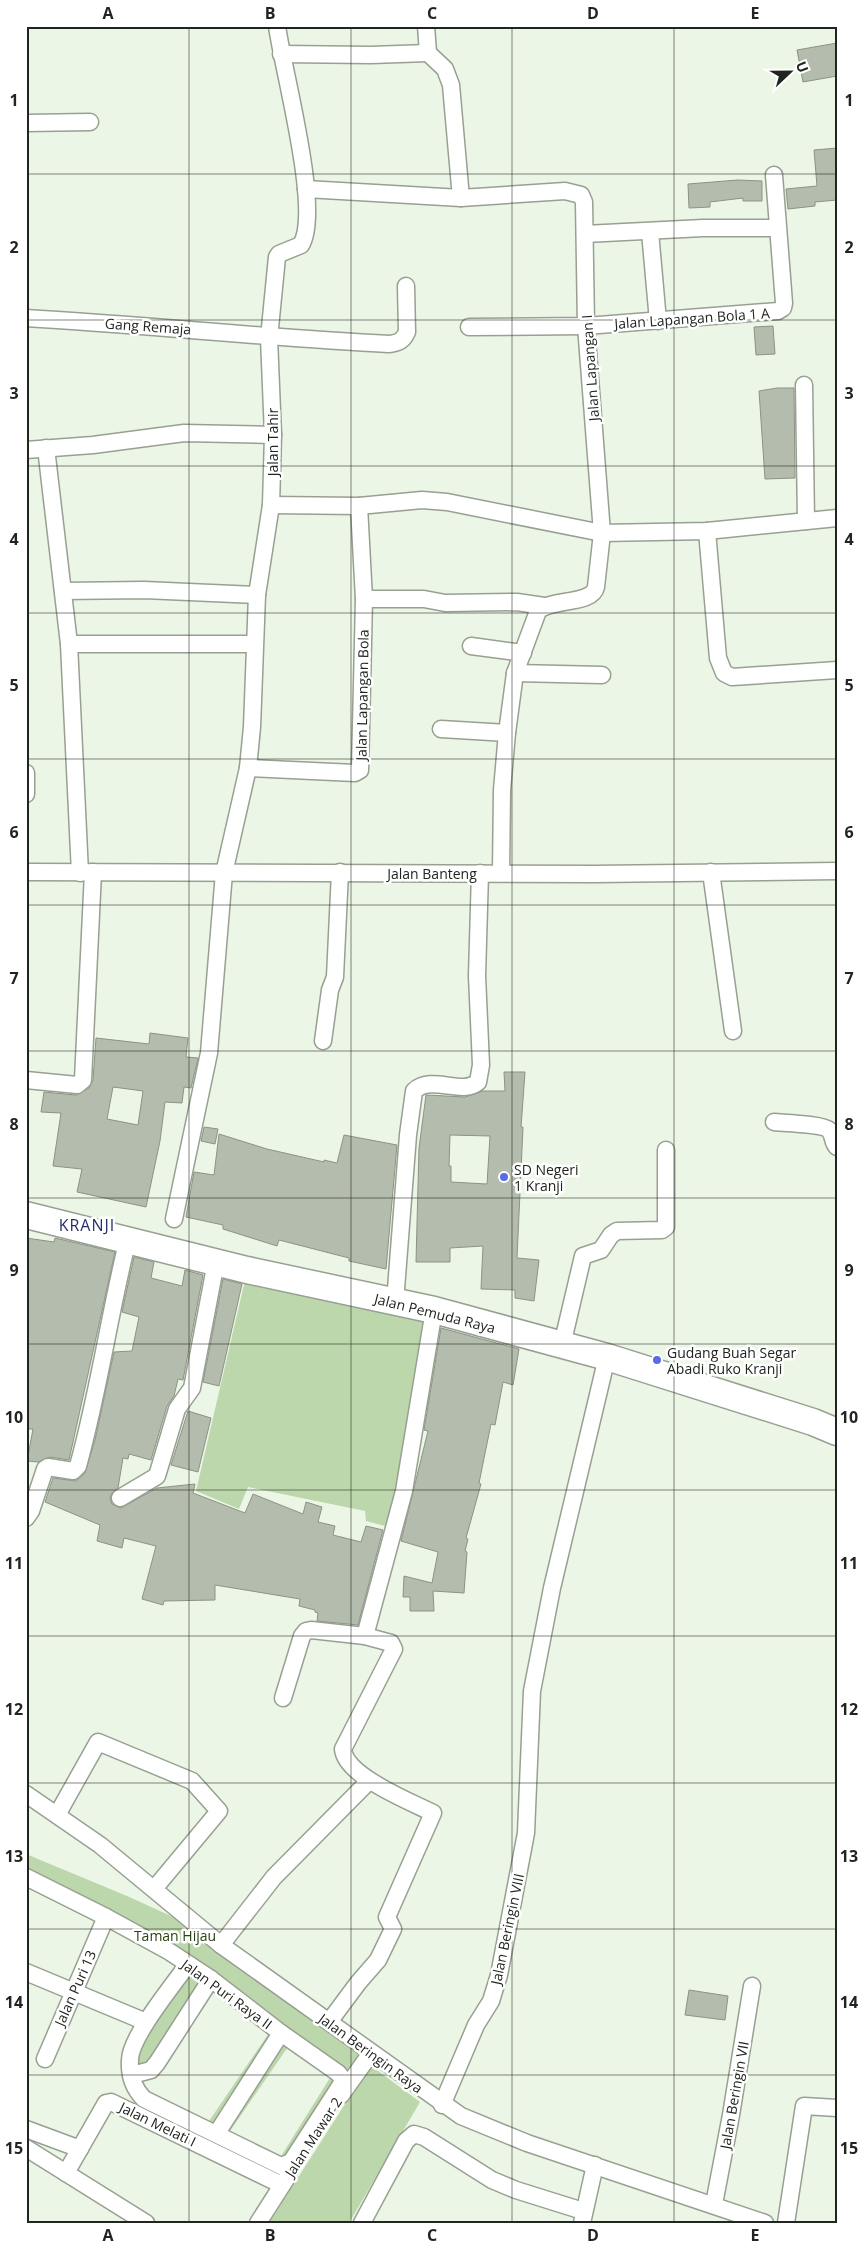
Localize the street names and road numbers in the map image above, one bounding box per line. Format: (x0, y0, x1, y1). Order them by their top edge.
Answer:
street label: Jalan Lapangan Bola 1 A (612, 303, 770, 333)
street label: Gang Remaja (104, 314, 192, 338)
street label: Jalan Lapangan I (577, 314, 603, 424)
street label: Jalan Tahir (263, 408, 282, 478)
street label: Jalan Lapangan Bola (351, 629, 373, 763)
street label: Jalan Banteng (385, 864, 477, 883)
street label: Jalan Pemuda Raya (371, 1288, 498, 1337)
street label: Jalan Beringin VIII (486, 1872, 528, 1988)
street label: Jalan Puri 13 (49, 1947, 100, 2031)
street label: Jalan Puri Raya II (176, 1953, 276, 2033)
street label: Jalan Beringin Raya (313, 2008, 427, 2097)
street label: Jalan Beringin VII (715, 2040, 753, 2152)
street label: Jalan Mawar 2 (279, 2093, 346, 2182)
street label: Jalan Melati I (115, 2096, 199, 2151)

